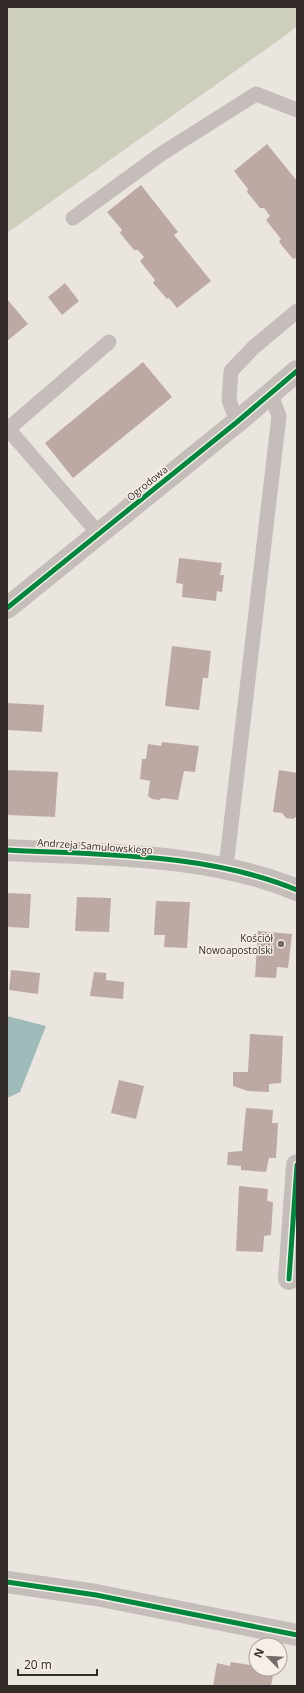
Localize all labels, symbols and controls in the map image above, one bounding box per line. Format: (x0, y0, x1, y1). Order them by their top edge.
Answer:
street label: Ogrodowa (124, 462, 170, 504)
street label: Andrzeja Samulowskiego (37, 835, 153, 857)
place label: Kościół Nowoapostolski (199, 931, 273, 957)
marker: Kościół Nowoapostolski (276, 939, 286, 949)
north arrow (248, 1637, 288, 1677)
text: N (250, 1646, 267, 1660)
scale bar (18, 1651, 97, 1677)
text: 20 m (24, 1656, 52, 1673)

